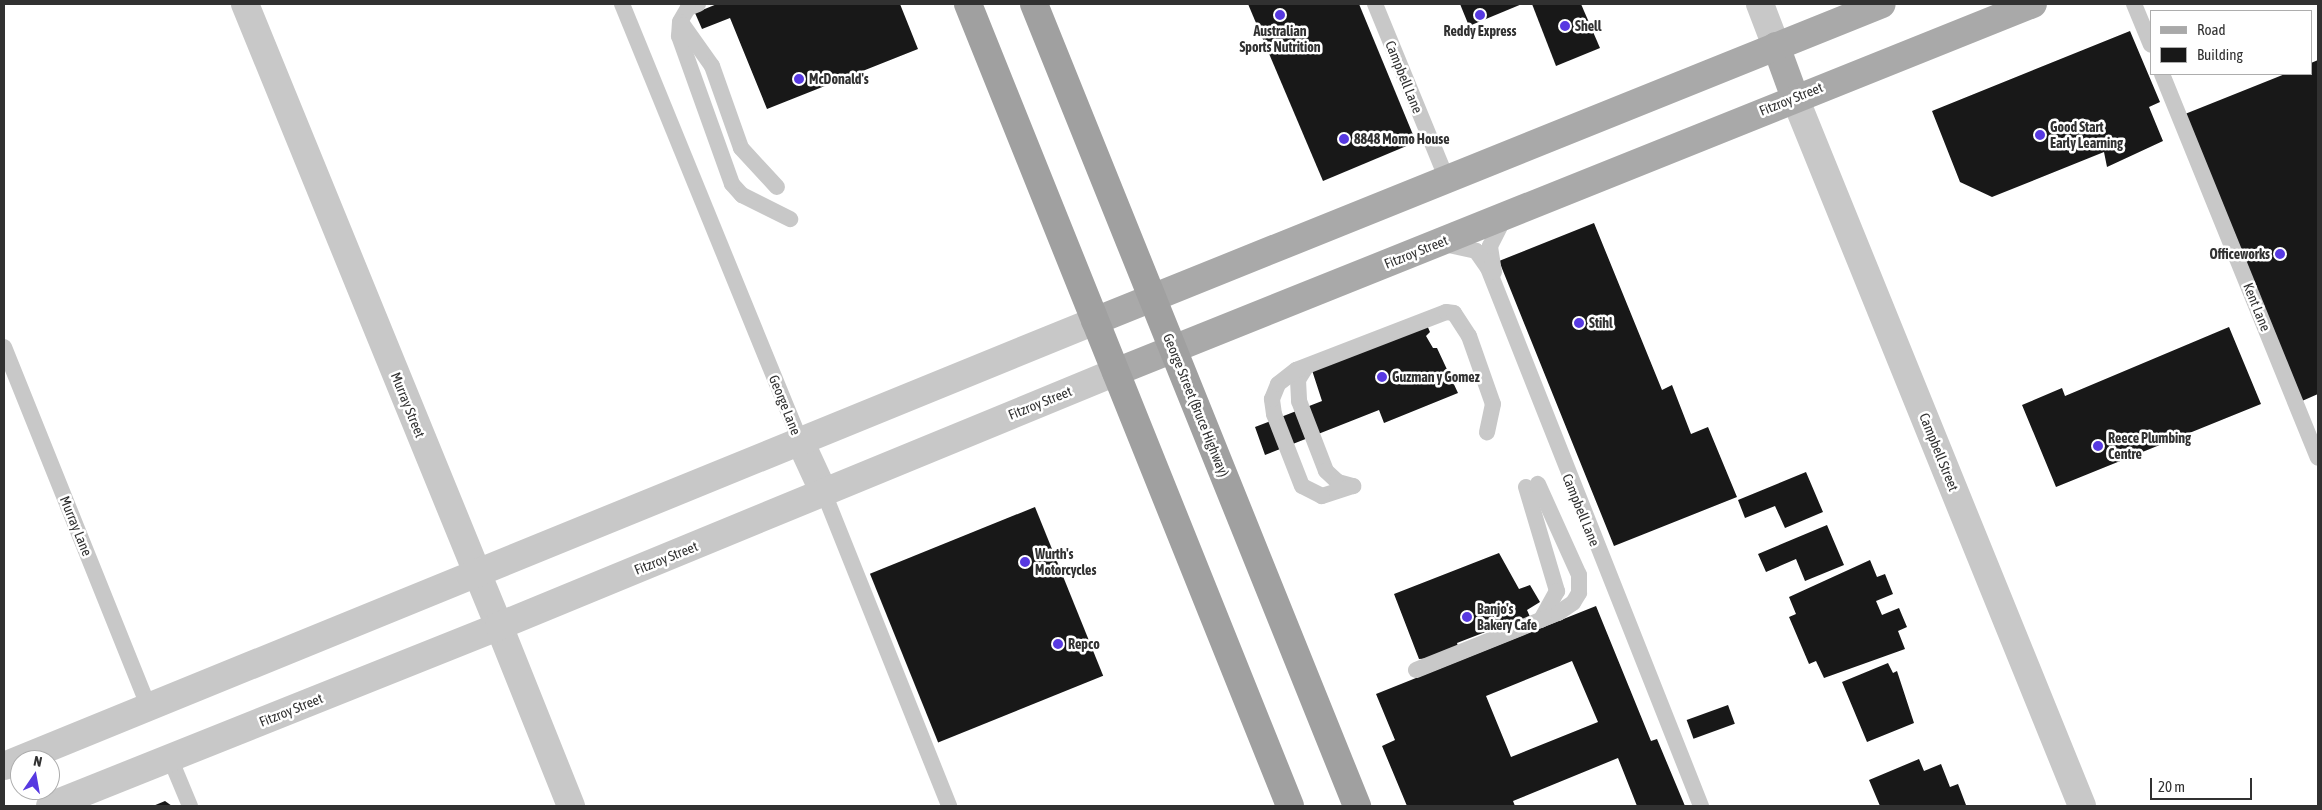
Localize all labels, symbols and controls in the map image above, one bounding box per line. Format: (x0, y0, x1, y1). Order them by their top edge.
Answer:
marker: Australian Sports Nutrition (1274, 9, 1286, 21)
marker: Reddy Express (1474, 9, 1486, 21)
legend (2150, 10, 2312, 75)
place label: Shell (1575, 18, 1601, 34)
marker: Shell (1559, 20, 1571, 32)
text: Road (2197, 21, 2226, 38)
place label: Australian Sports Nutrition (1239, 23, 1321, 56)
place label: Reddy Express (1444, 23, 1516, 39)
street label: Campbell Lane (1382, 38, 1426, 116)
text: Building (2197, 46, 2243, 63)
place label: McDonald's (809, 71, 869, 87)
marker: McDonald's (793, 73, 805, 85)
street label: Fitzroy Street (1757, 79, 1825, 119)
place label: Good Start Early Learning (2050, 119, 2123, 152)
marker: Good Start Early Learning (2034, 129, 2046, 141)
place label: 8848 Momo House (1354, 131, 1450, 147)
marker: 8848 Momo House (1338, 133, 1350, 145)
street label: Fitzroy Street (1382, 232, 1450, 272)
place label: Officeworks (2210, 246, 2270, 262)
marker: Officeworks (2274, 248, 2286, 260)
street label: Kent Lane (2240, 280, 2274, 334)
place label: Stihl (1589, 315, 1613, 331)
marker: Stihl (1573, 317, 1585, 329)
street label: George Street (Bruce Highway) (1160, 331, 1232, 479)
place label: Guzman y Gomez (1392, 369, 1480, 385)
street label: Murray Street (387, 370, 429, 440)
marker: Guzman y Gomez (1376, 371, 1388, 383)
street label: George Lane (765, 373, 805, 437)
street label: Fitzroy Street (1006, 383, 1074, 423)
street label: Campbell Street (1916, 411, 1962, 493)
place label: Reece Plumbing Centre (2108, 430, 2191, 462)
marker: Reece Plumbing Centre (2092, 440, 2104, 452)
street label: Campbell Lane (1559, 471, 1603, 549)
street label: Murray Lane (56, 493, 96, 559)
street label: Fitzroy Street (632, 538, 700, 578)
place label: Wurth's Motorcycles (1035, 546, 1096, 578)
marker: Wurth's Motorcycles (1019, 556, 1031, 568)
place label: Banjo's Bakery Cafe (1477, 601, 1537, 634)
marker: Banjo's Bakery Cafe (1461, 611, 1473, 623)
place label: Repco (1068, 636, 1100, 652)
marker: Repco (1052, 638, 1064, 650)
street label: Fitzroy Street (257, 690, 325, 730)
north arrow (10, 750, 60, 800)
text: N (32, 753, 44, 770)
scale bar (2152, 768, 2254, 800)
text: 20 m (2158, 778, 2185, 795)

